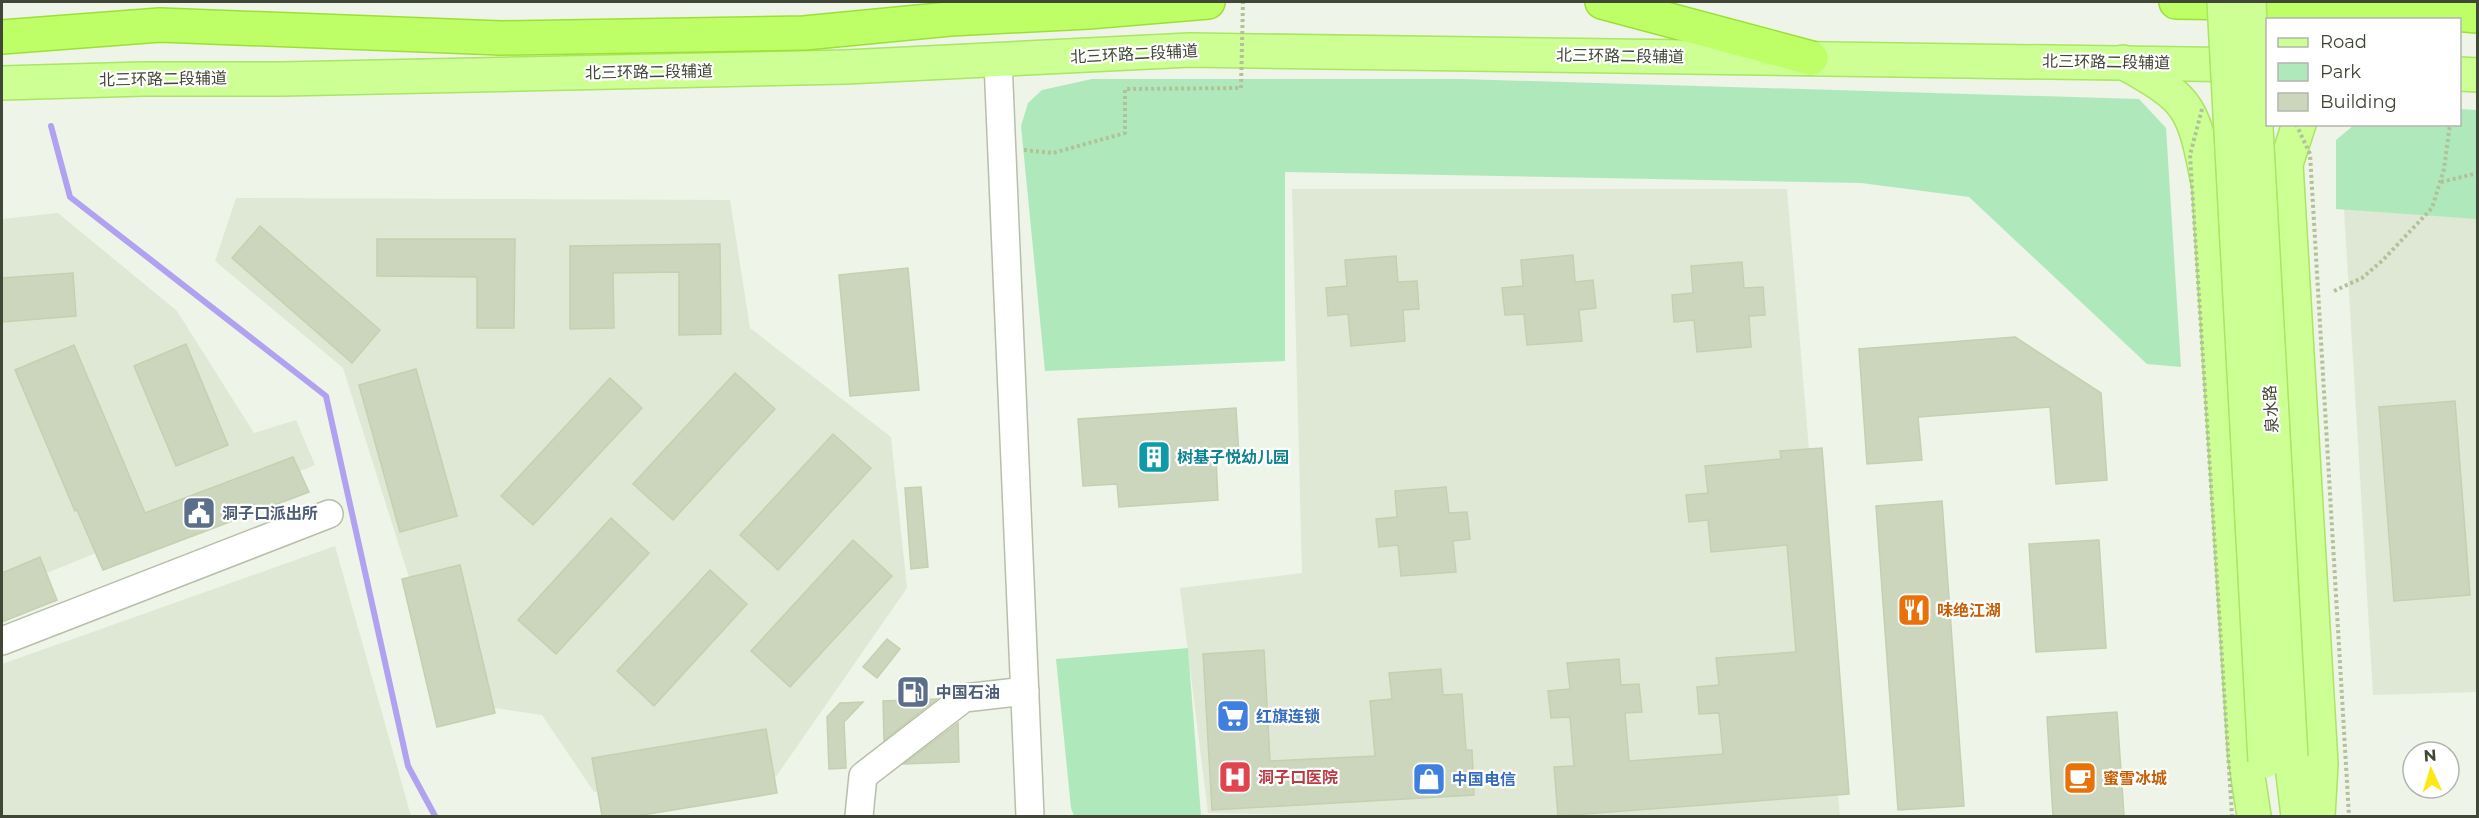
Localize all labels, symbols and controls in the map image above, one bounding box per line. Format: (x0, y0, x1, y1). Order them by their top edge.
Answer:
legend (2266, 18, 2461, 126)
text: Road (2320, 31, 2367, 53)
street label: 北三环路二段辅道 (1070, 41, 1198, 67)
street label: 北三环路二段辅道 (1556, 45, 1684, 67)
street label: 北三环路二段辅道 (2042, 51, 2170, 73)
street label: 北三环路二段辅道 (585, 61, 713, 83)
text: Park (2320, 61, 2361, 83)
street label: 北三环路二段辅道 (99, 68, 227, 90)
text: Building (2320, 91, 2397, 113)
street label: 泉水路 (2260, 385, 2282, 433)
building icon: 树基子悦幼儿园 (1136, 439, 1172, 475)
place label: 树基子悦幼儿园 (1177, 448, 1289, 467)
public building icon: 洞子口派出所 (181, 495, 217, 531)
place label: 洞子口派出所 (222, 504, 318, 523)
restaurant icon: 味绝江湖 (1896, 592, 1932, 628)
place label: 味绝江湖 (1937, 601, 2001, 620)
fuel station icon: 中国石油 (895, 674, 931, 710)
place label: 中国石油 (936, 683, 1000, 702)
supermarket icon: 红旗连锁 (1215, 698, 1251, 734)
place label: 红旗连锁 (1256, 707, 1320, 726)
north arrow (2401, 740, 2461, 800)
text: N (2423, 746, 2437, 765)
hospital icon: 洞子口医院 (1217, 759, 1253, 795)
cafe icon: 蜜雪冰城 (2062, 760, 2098, 796)
shop icon: 中国电信 (1411, 761, 1447, 797)
place label: 洞子口医院 (1258, 768, 1338, 787)
place label: 蜜雪冰城 (2103, 769, 2167, 788)
place label: 中国电信 (1452, 770, 1516, 789)

